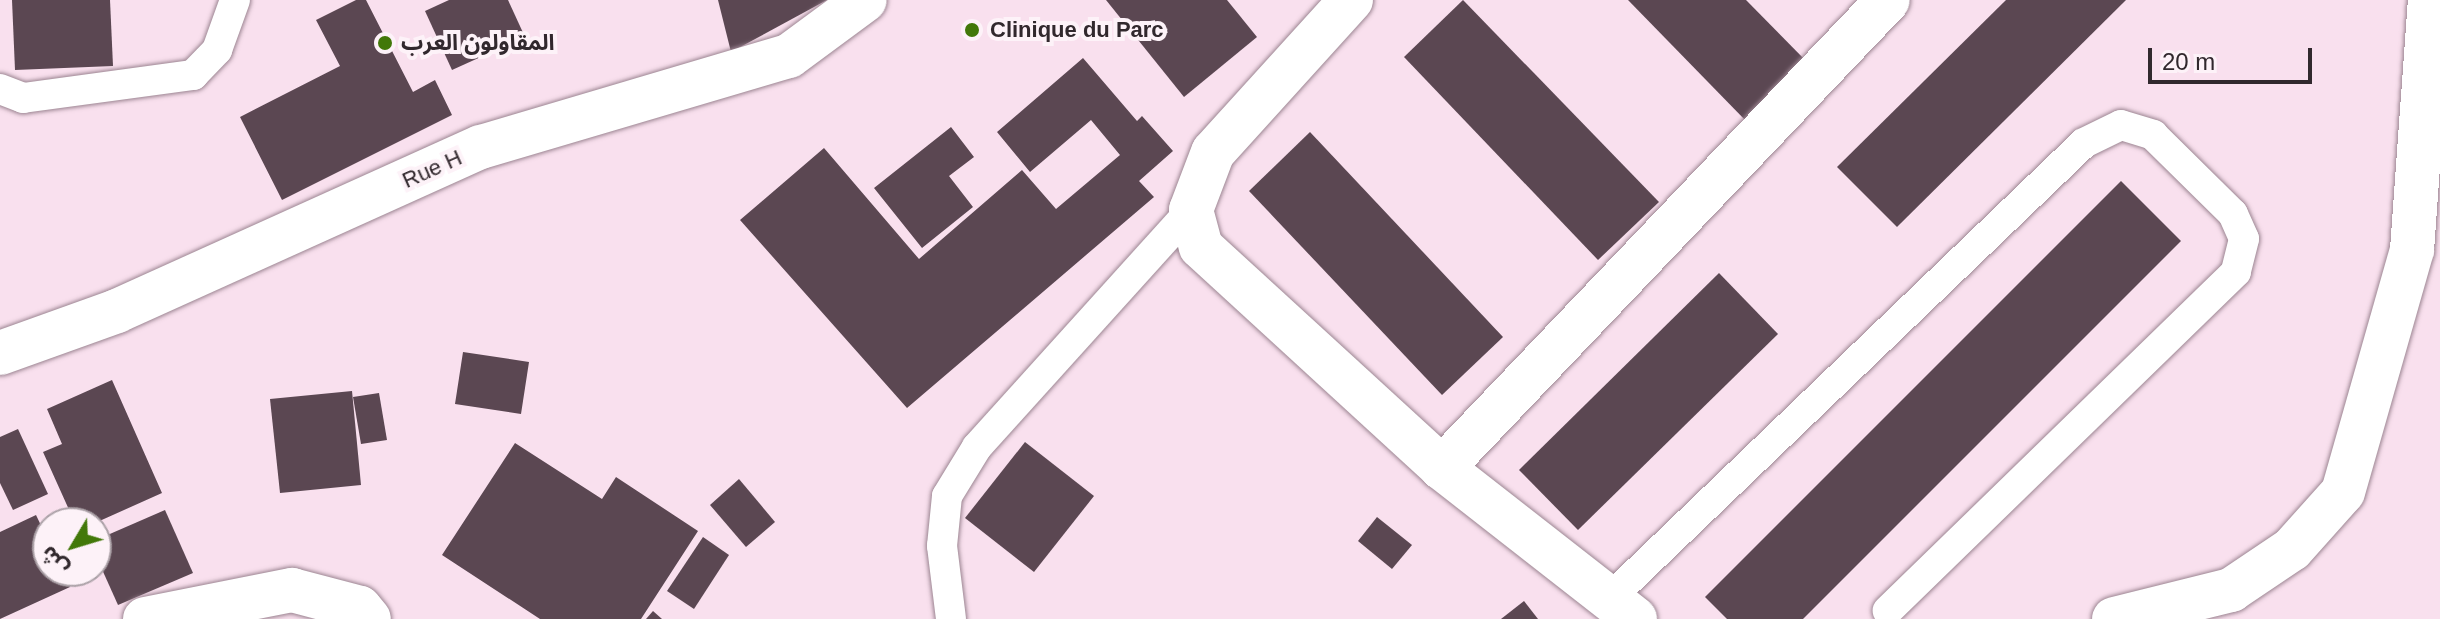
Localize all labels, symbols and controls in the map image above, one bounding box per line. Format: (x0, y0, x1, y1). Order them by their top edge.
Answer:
place label: Clinique du Parc (990, 17, 1164, 43)
marker: Clinique du Parc (961, 19, 983, 41)
place label: المقاولون العرب (401, 30, 554, 56)
scale bar (2152, 32, 2316, 82)
marker: المقاولون العرب (376, 34, 394, 52)
text: 20 m (2162, 48, 2215, 75)
street label: Rue H (398, 144, 466, 194)
north arrow (32, 507, 112, 587)
text: ش (35, 541, 73, 580)

